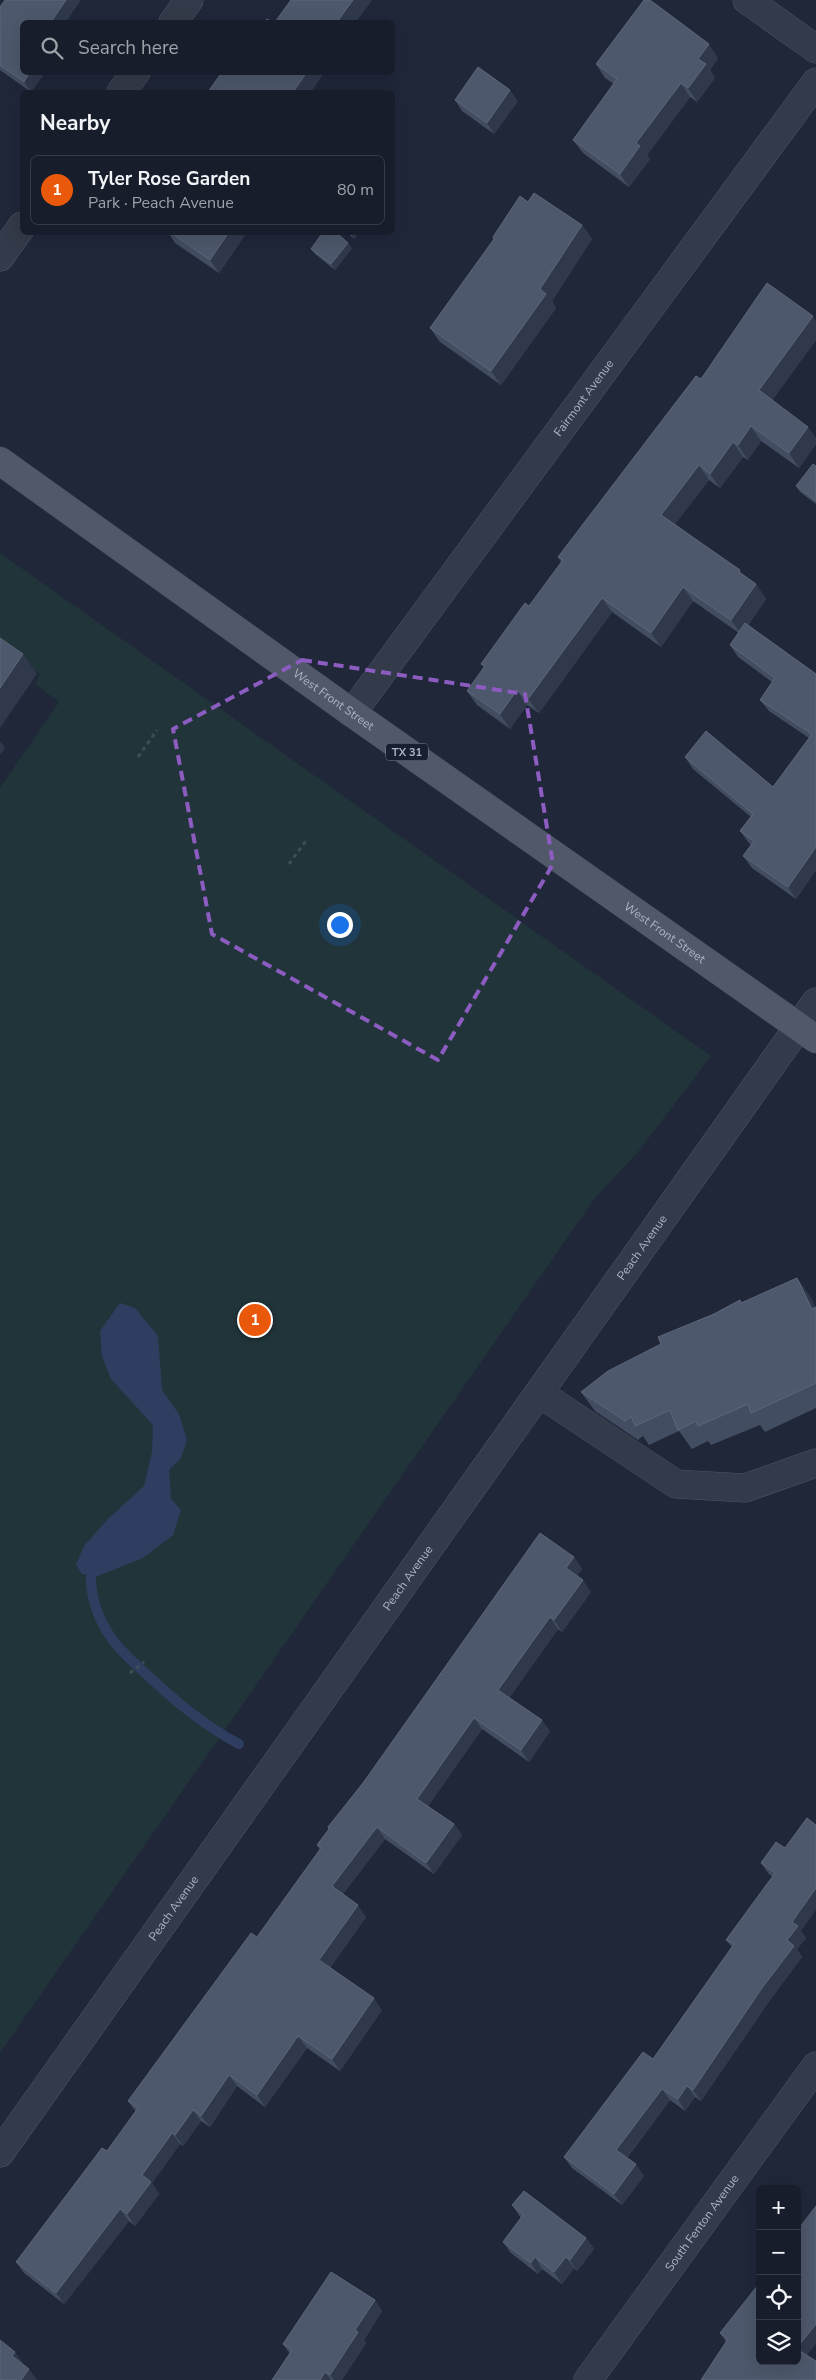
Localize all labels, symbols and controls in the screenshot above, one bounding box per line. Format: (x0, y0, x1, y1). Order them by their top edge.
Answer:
search box (20, 20, 395, 75)
icon: search (38, 34, 66, 62)
text: Search here (78, 35, 179, 61)
text: Nearby (40, 109, 110, 137)
text: Tyler Rose Garden (88, 166, 250, 192)
text: 1 (52, 179, 62, 201)
text: 80 m (337, 179, 374, 201)
text: Park · Peach Avenue (88, 192, 234, 214)
street label: Fairmont Avenue (550, 356, 617, 440)
street label: West Front Street (290, 665, 378, 734)
road number: TX 31 (386, 744, 428, 760)
street label: West Front Street (621, 898, 709, 967)
your location (327, 912, 353, 938)
street label: Peach Avenue (613, 1212, 671, 1283)
pin: 1 (239, 1301, 271, 1339)
street label: Peach Avenue (379, 1542, 436, 1614)
street label: Peach Avenue (145, 1872, 202, 1944)
street label: South Fenton Avenue (661, 2171, 743, 2275)
map controls (756, 2185, 801, 2365)
button: + (756, 2185, 801, 2230)
button: − (756, 2230, 801, 2275)
button: locate (756, 2275, 801, 2320)
button: layers (756, 2320, 801, 2365)

